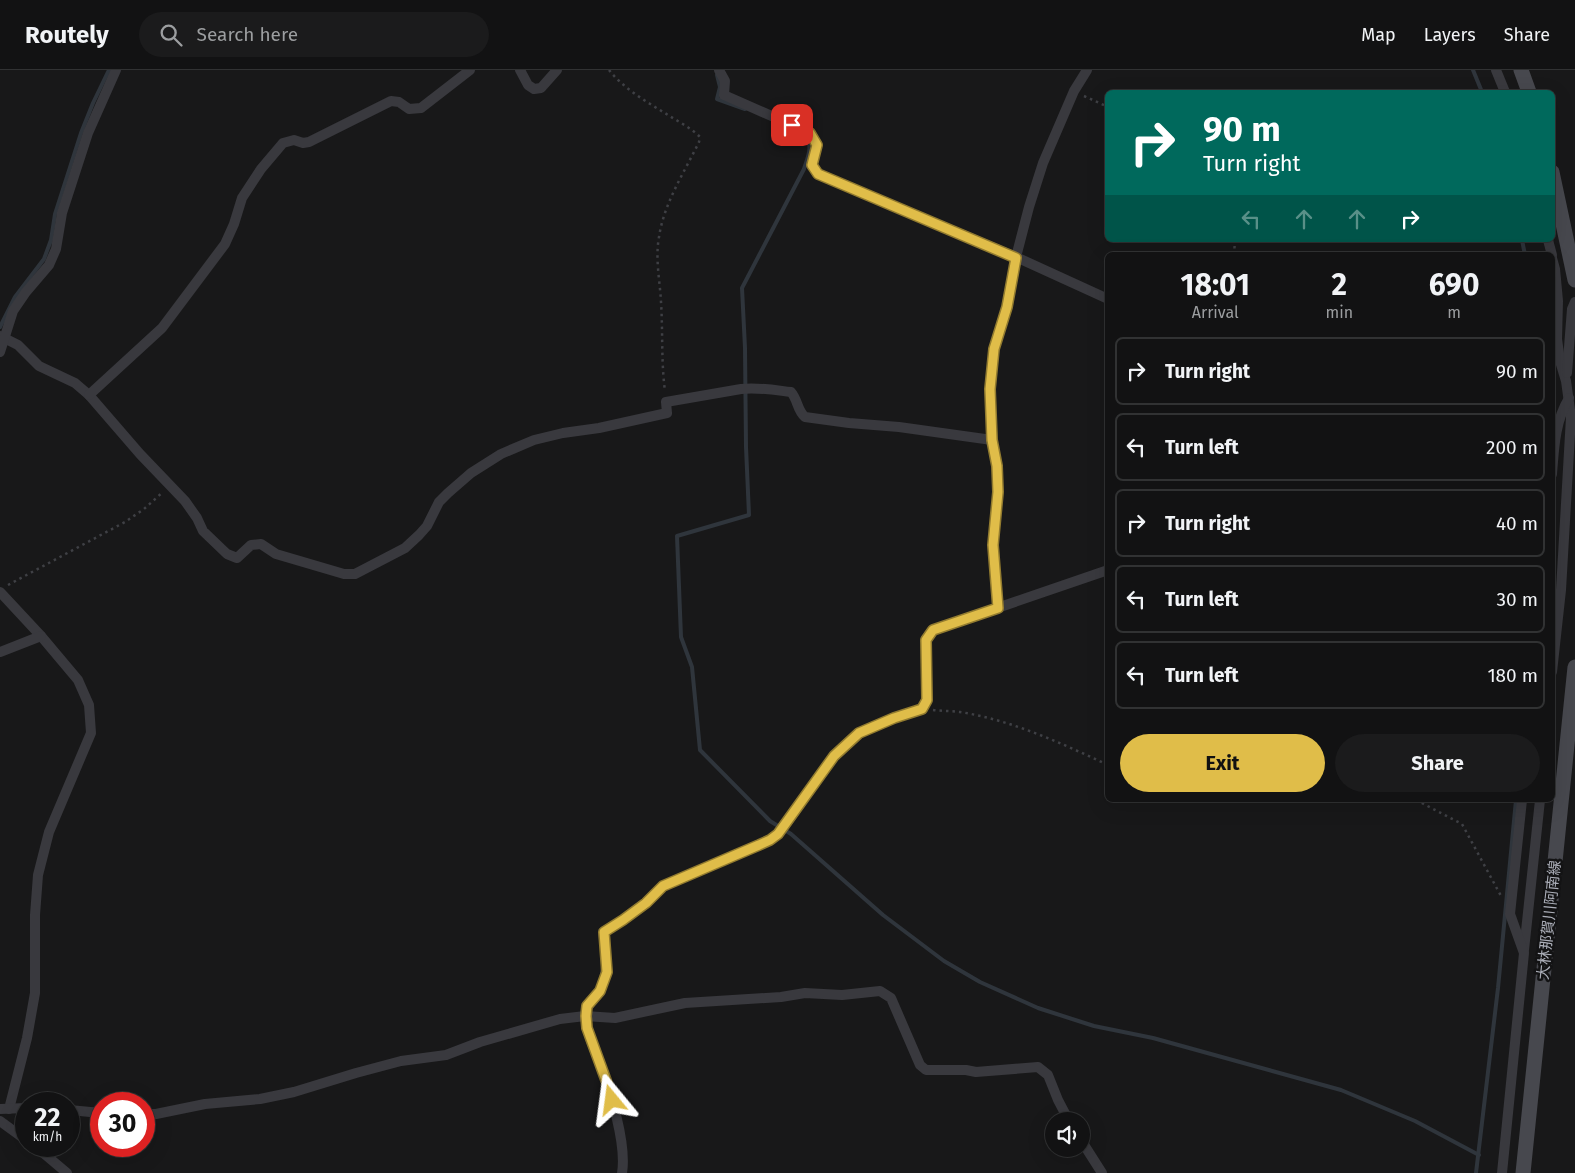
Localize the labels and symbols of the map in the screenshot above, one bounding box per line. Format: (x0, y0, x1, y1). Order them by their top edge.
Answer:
pin (771, 104, 813, 146)
street label: 大林那賀川阿南線 (1534, 859, 1564, 981)
position arrow (585, 1073, 637, 1125)
speed limit sign: 30 (90, 1092, 155, 1157)

